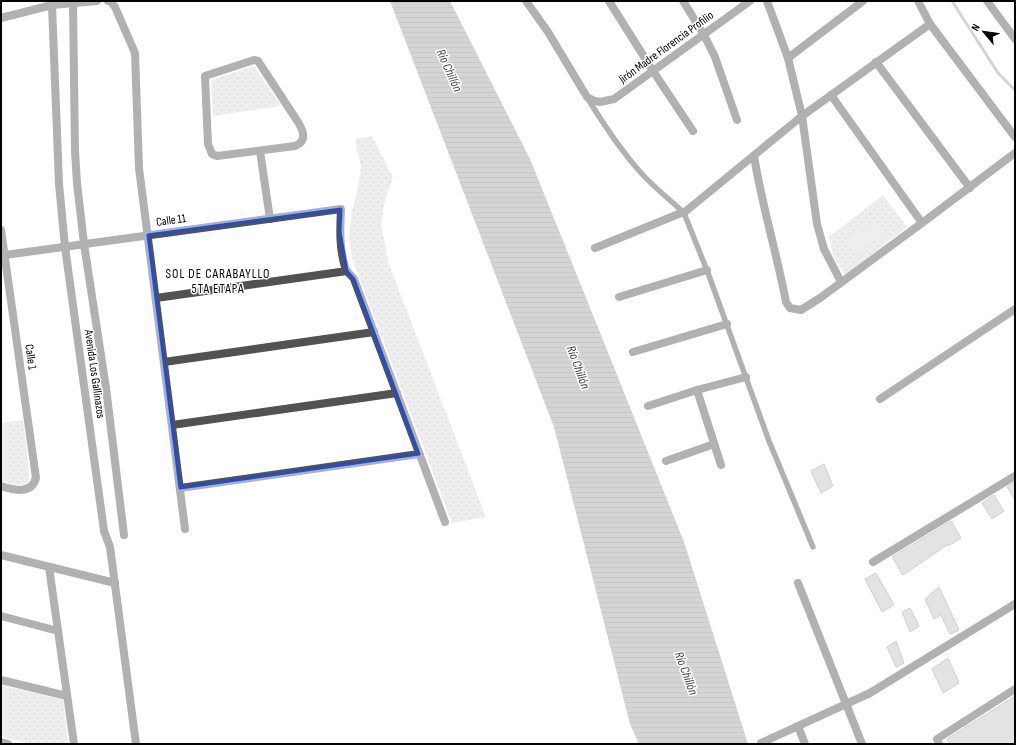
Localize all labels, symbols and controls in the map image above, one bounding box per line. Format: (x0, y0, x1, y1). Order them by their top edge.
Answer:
street label: Jirón Madre Florencia Profilio (615, 8, 717, 87)
north arrow (964, 12, 1004, 52)
text: N (969, 22, 983, 33)
water label: Río Chillón (433, 47, 466, 95)
street label: Calle 11 (155, 211, 188, 230)
district label: SOL DE CARABAYLLO 5TA ETAPA (166, 266, 270, 297)
street label: Avenida Los Gallinazos (81, 328, 108, 419)
street label: Calle 1 (21, 343, 40, 372)
water label: Río Chillón (563, 343, 593, 392)
water label: Río Chillón (671, 649, 701, 698)

